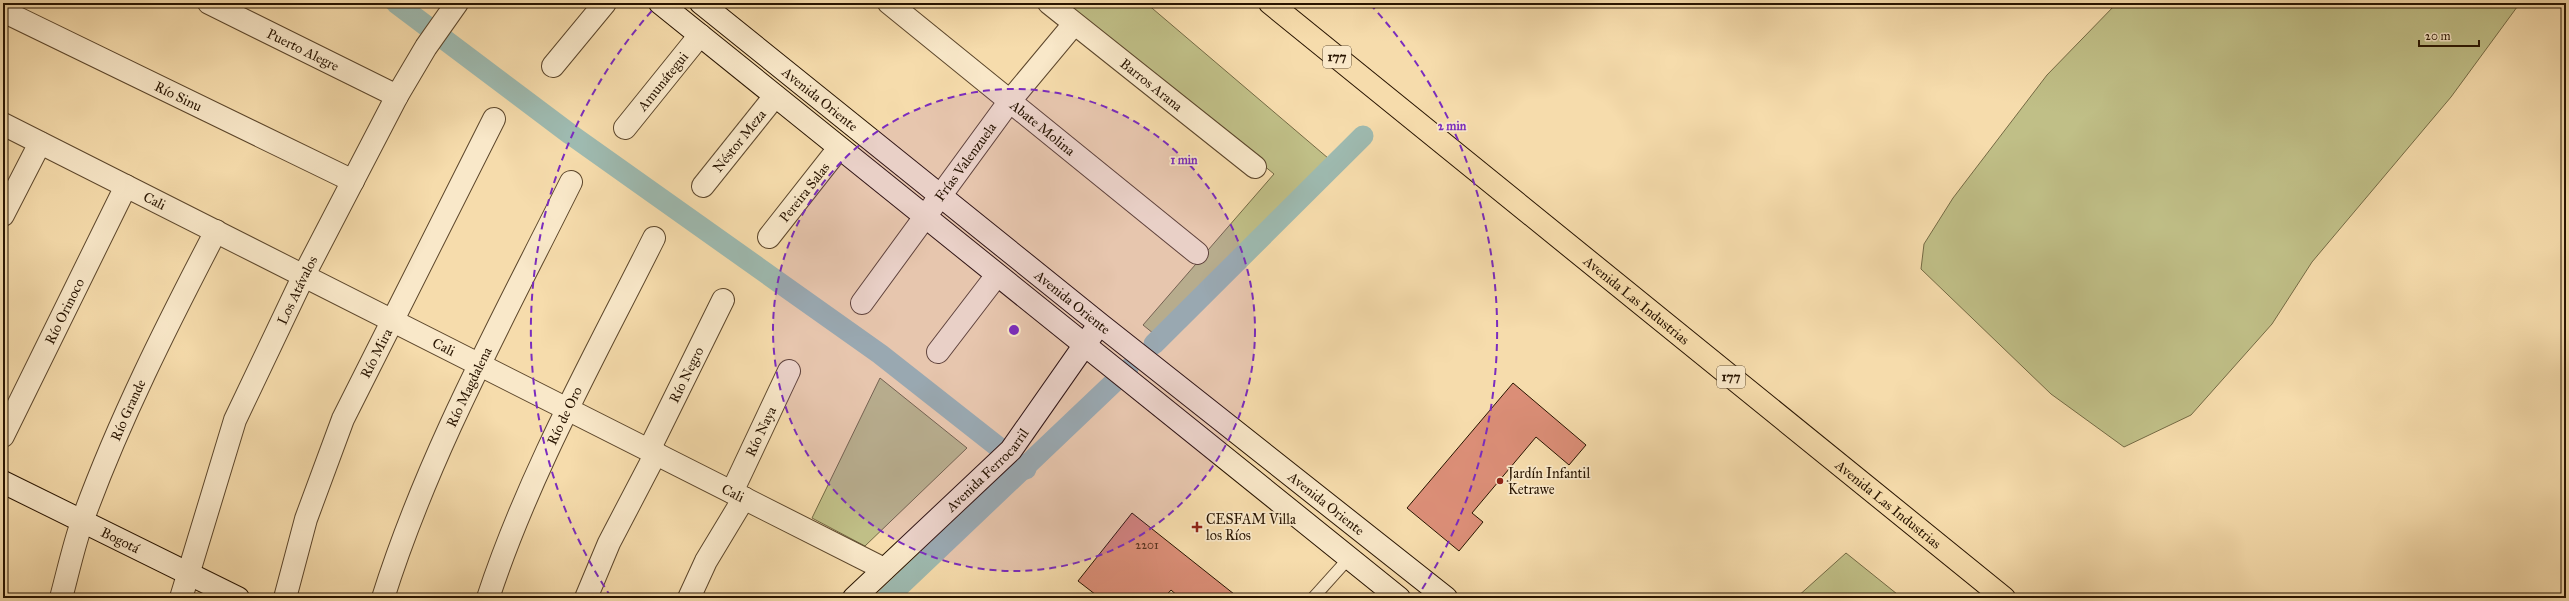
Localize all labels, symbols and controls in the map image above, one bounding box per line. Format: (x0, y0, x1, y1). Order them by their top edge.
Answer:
scale bar (2419, 22, 2479, 48)
street label: Puerto Alegre (264, 25, 342, 75)
text: 20 m (2425, 29, 2451, 43)
road number: 177 (1323, 46, 1351, 68)
street label: Amunátegui (633, 48, 692, 115)
street label: Barros Arana (1117, 55, 1186, 115)
street label: Avenida Oriente (778, 63, 862, 135)
street label: Río Sinu (152, 77, 205, 115)
street label: Abate Molina (1006, 96, 1079, 159)
street label: Néstor Meza (709, 106, 770, 175)
street label: Frías Valenzuela (931, 119, 1000, 204)
text: 2 min (1438, 119, 1467, 133)
text: 1 min (1170, 153, 1198, 167)
street label: Pereira Salas (775, 159, 833, 226)
street label: Cali (141, 188, 169, 214)
street label: Avenida Las Industrias (1580, 252, 1693, 348)
street label: Los Atávalos (273, 253, 321, 327)
street label: Avenida Oriente (1030, 266, 1114, 338)
street label: Río Orinoco (41, 275, 88, 347)
centre of rings (1007, 323, 1021, 337)
street label: Río Mira (357, 326, 396, 381)
street label: Cali (430, 334, 458, 360)
street label: Río Magdalena (443, 344, 495, 430)
street label: Río Negro (665, 344, 707, 405)
road number: 177 (1717, 366, 1745, 388)
street label: Río Grande (107, 376, 149, 443)
street label: Río de Oro (543, 383, 586, 447)
street label: Río Naya (741, 403, 780, 459)
street label: Avenida Ferrocarril (942, 425, 1032, 516)
street label: Avenida Las Industrias (1831, 456, 1945, 552)
place label: Jardín Infantil Ketrawe (1506, 465, 1590, 498)
street label: Avenida Oriente (1284, 467, 1368, 539)
marker: Jardín Infantil Ketrawe (1495, 476, 1505, 486)
street label: Cali (719, 480, 747, 506)
place label: CESFAM Villa los Ríos (1206, 511, 1296, 544)
marker: CESFAM Villa los Ríos (1191, 521, 1203, 533)
street label: Bogotá (98, 523, 143, 557)
house number: 2201 (1135, 538, 1159, 552)

